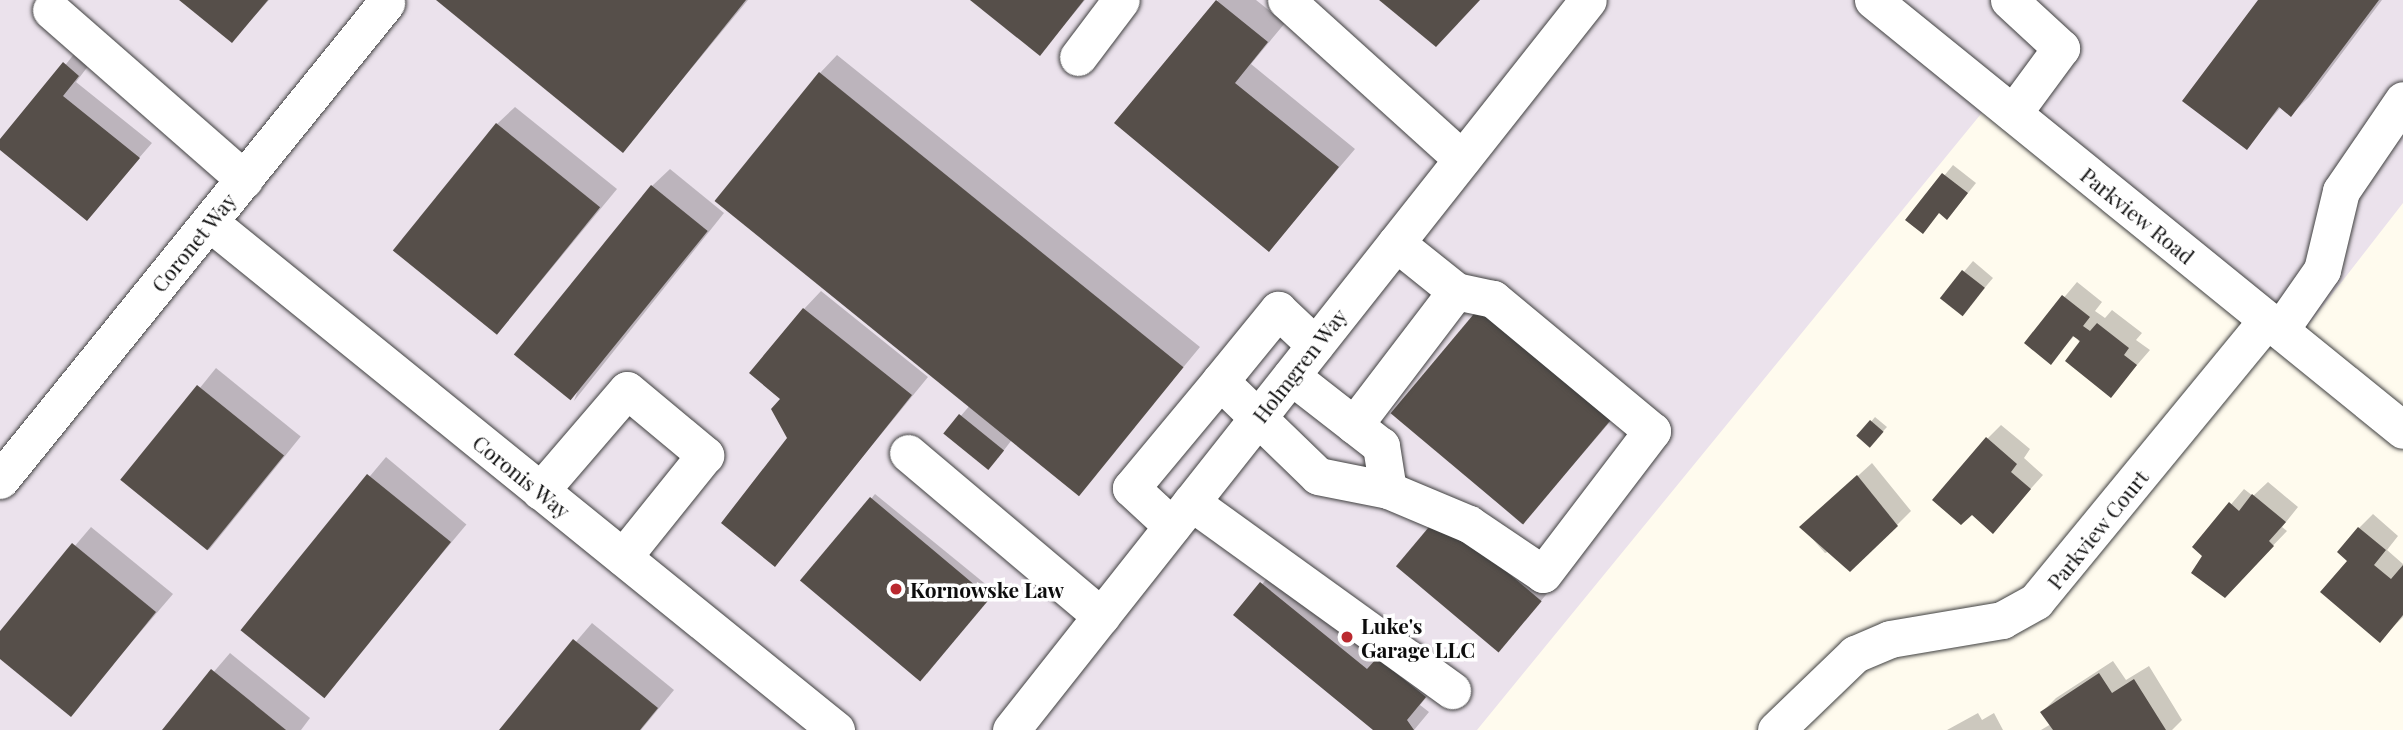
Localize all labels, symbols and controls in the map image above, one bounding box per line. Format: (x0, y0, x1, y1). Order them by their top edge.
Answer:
street label: Parkview Road (2076, 161, 2200, 269)
street label: Coronet Way (145, 187, 241, 297)
street label: Holmgren Way (1246, 303, 1352, 427)
street label: Coronis Way (468, 429, 576, 523)
street label: Parkview Court (2041, 464, 2153, 594)
place label: Kornowske Law (910, 576, 1064, 602)
marker: Kornowske Law (888, 581, 904, 597)
place label: Luke's Garage LLC (1361, 612, 1475, 662)
marker: Luke's Garage LLC (1339, 629, 1355, 645)

